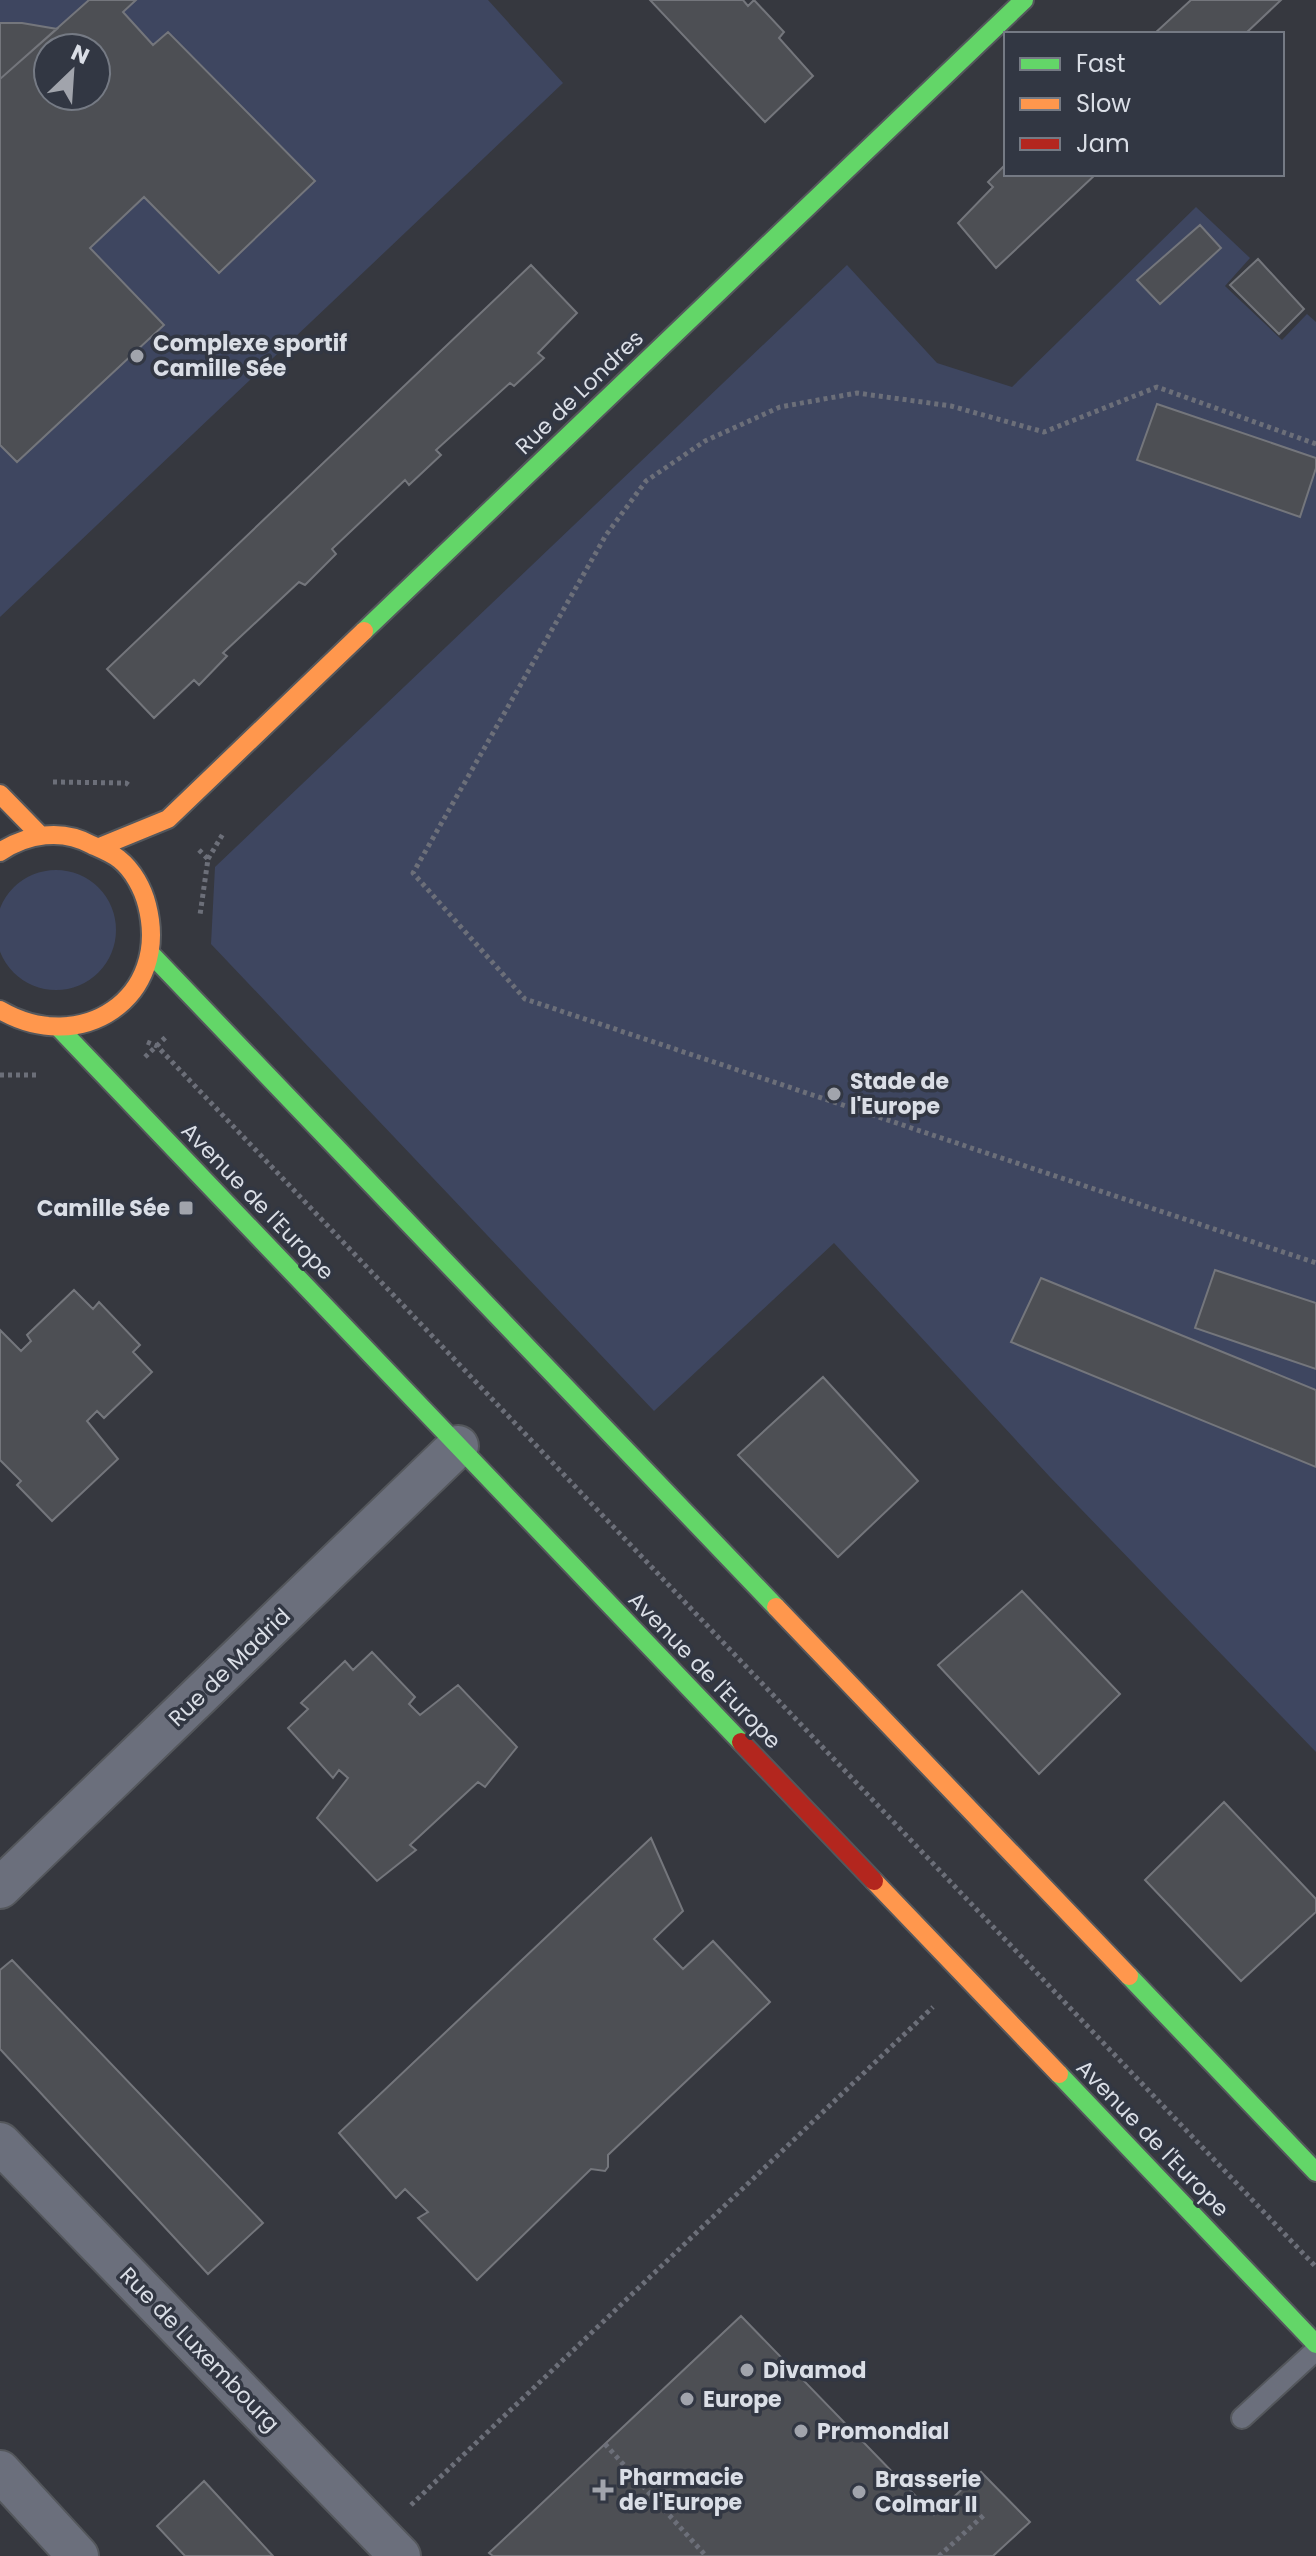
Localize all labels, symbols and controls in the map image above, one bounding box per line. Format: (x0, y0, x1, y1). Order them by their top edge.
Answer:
north arrow (32, 32, 112, 112)
legend (1004, 32, 1284, 176)
text: N (66, 37, 94, 72)
text: Fast (1076, 47, 1126, 80)
text: Slow (1076, 87, 1131, 120)
text: Jam (1076, 127, 1130, 160)
street label: Rue de Londres (508, 323, 650, 462)
place label: Complexe sportif Camille Sée (153, 328, 347, 384)
marker: Complexe sportif Camille Sée (128, 347, 146, 365)
place label: Stade de l'Europe (850, 1066, 949, 1122)
marker: Stade de l'Europe (825, 1085, 843, 1103)
street label: Avenue de l'Europe (174, 1116, 341, 1287)
place label: Camille Sée (37, 1193, 170, 1224)
marker: Camille Sée (177, 1199, 195, 1217)
street label: Avenue de l'Europe (621, 1585, 788, 1756)
street label: Rue de Madrid (162, 1601, 297, 1734)
street label: Avenue de l'Europe (1069, 2053, 1236, 2224)
street label: Rue de Luxembourg (113, 2260, 286, 2438)
place label: Divamod (763, 2355, 866, 2386)
marker: Divamod (738, 2361, 756, 2379)
place label: Europe (703, 2384, 782, 2415)
marker: Europe (678, 2390, 696, 2408)
place label: Promondial (817, 2416, 949, 2447)
marker: Promondial (792, 2422, 810, 2440)
place label: Pharmacie de l'Europe (619, 2462, 744, 2518)
place label: Brasserie Colmar II (875, 2464, 981, 2520)
marker: Pharmacie de l'Europe (594, 2481, 612, 2499)
marker: Brasserie Colmar II (850, 2483, 868, 2501)

